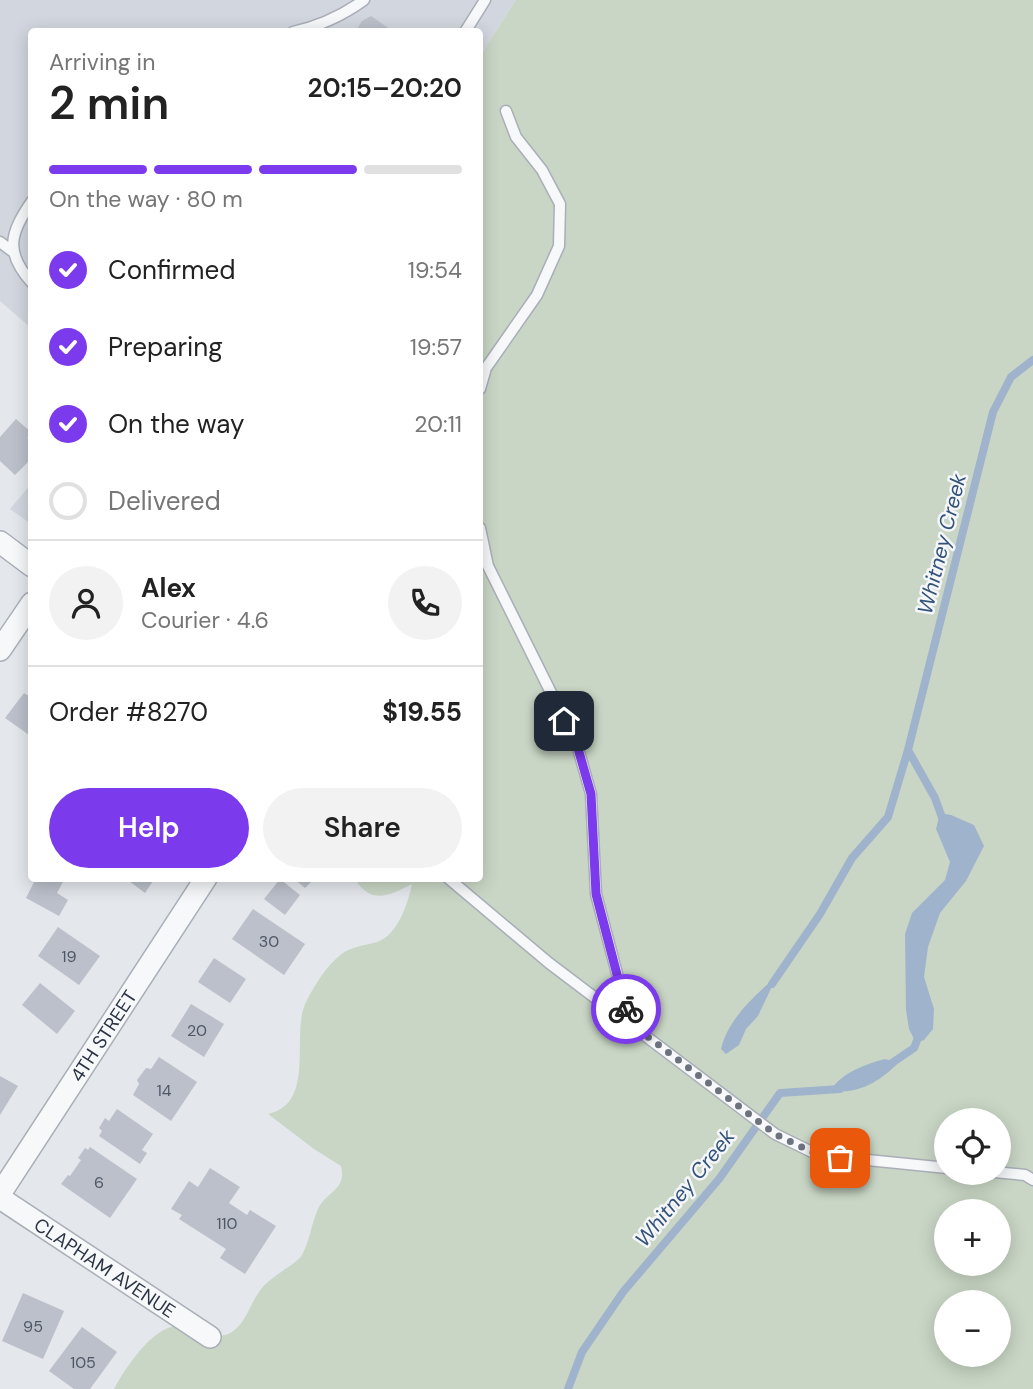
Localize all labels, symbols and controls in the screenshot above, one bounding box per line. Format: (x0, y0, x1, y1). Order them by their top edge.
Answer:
text: Arriving in (49, 47, 155, 77)
text: 20:15–20:20 (308, 71, 462, 105)
text: 2 min (49, 73, 169, 133)
text: On the way · 80 m (49, 184, 243, 214)
icon: check (49, 251, 87, 289)
text: Confirmed (108, 253, 235, 287)
text: 19:54 (408, 255, 462, 285)
icon: check (49, 328, 87, 366)
text: Preparing (108, 330, 223, 364)
text: 19:57 (410, 332, 462, 362)
icon: check (49, 405, 87, 443)
text: On the way (108, 407, 244, 441)
text: 20:11 (414, 409, 462, 439)
water label: Whitney Creek (911, 470, 973, 617)
text: Delivered (108, 484, 221, 518)
button: person (49, 566, 123, 640)
button: phone (388, 566, 462, 640)
text: Alex (141, 571, 196, 605)
text: Courier · 4.6 (141, 605, 269, 635)
pin (534, 691, 594, 751)
text: Order #8270 (49, 695, 208, 729)
text: $19.55 (382, 695, 462, 729)
icon: home (545, 702, 583, 740)
button: Help (49, 788, 249, 868)
button: Share (263, 788, 462, 868)
house number: 30 (259, 931, 279, 952)
house number: 19 (61, 946, 77, 967)
courier (591, 974, 661, 1044)
street label: 4TH STREET (65, 985, 143, 1086)
icon: bike (607, 990, 645, 1028)
house number: 20 (187, 1020, 207, 1041)
house number: 14 (157, 1080, 172, 1101)
map controls (934, 1108, 1011, 1367)
button: locate (934, 1108, 1011, 1185)
water label: Whitney Creek (629, 1123, 741, 1253)
pin (810, 1128, 870, 1188)
icon: bag (821, 1139, 859, 1177)
house number: 6 (94, 1172, 104, 1193)
button: + (934, 1199, 1011, 1276)
street label: CLAPHAM AVENUE (29, 1212, 180, 1324)
house number: 110 (217, 1213, 238, 1234)
button: − (934, 1290, 1011, 1367)
house number: 95 (23, 1316, 43, 1337)
house number: 105 (70, 1352, 96, 1373)

